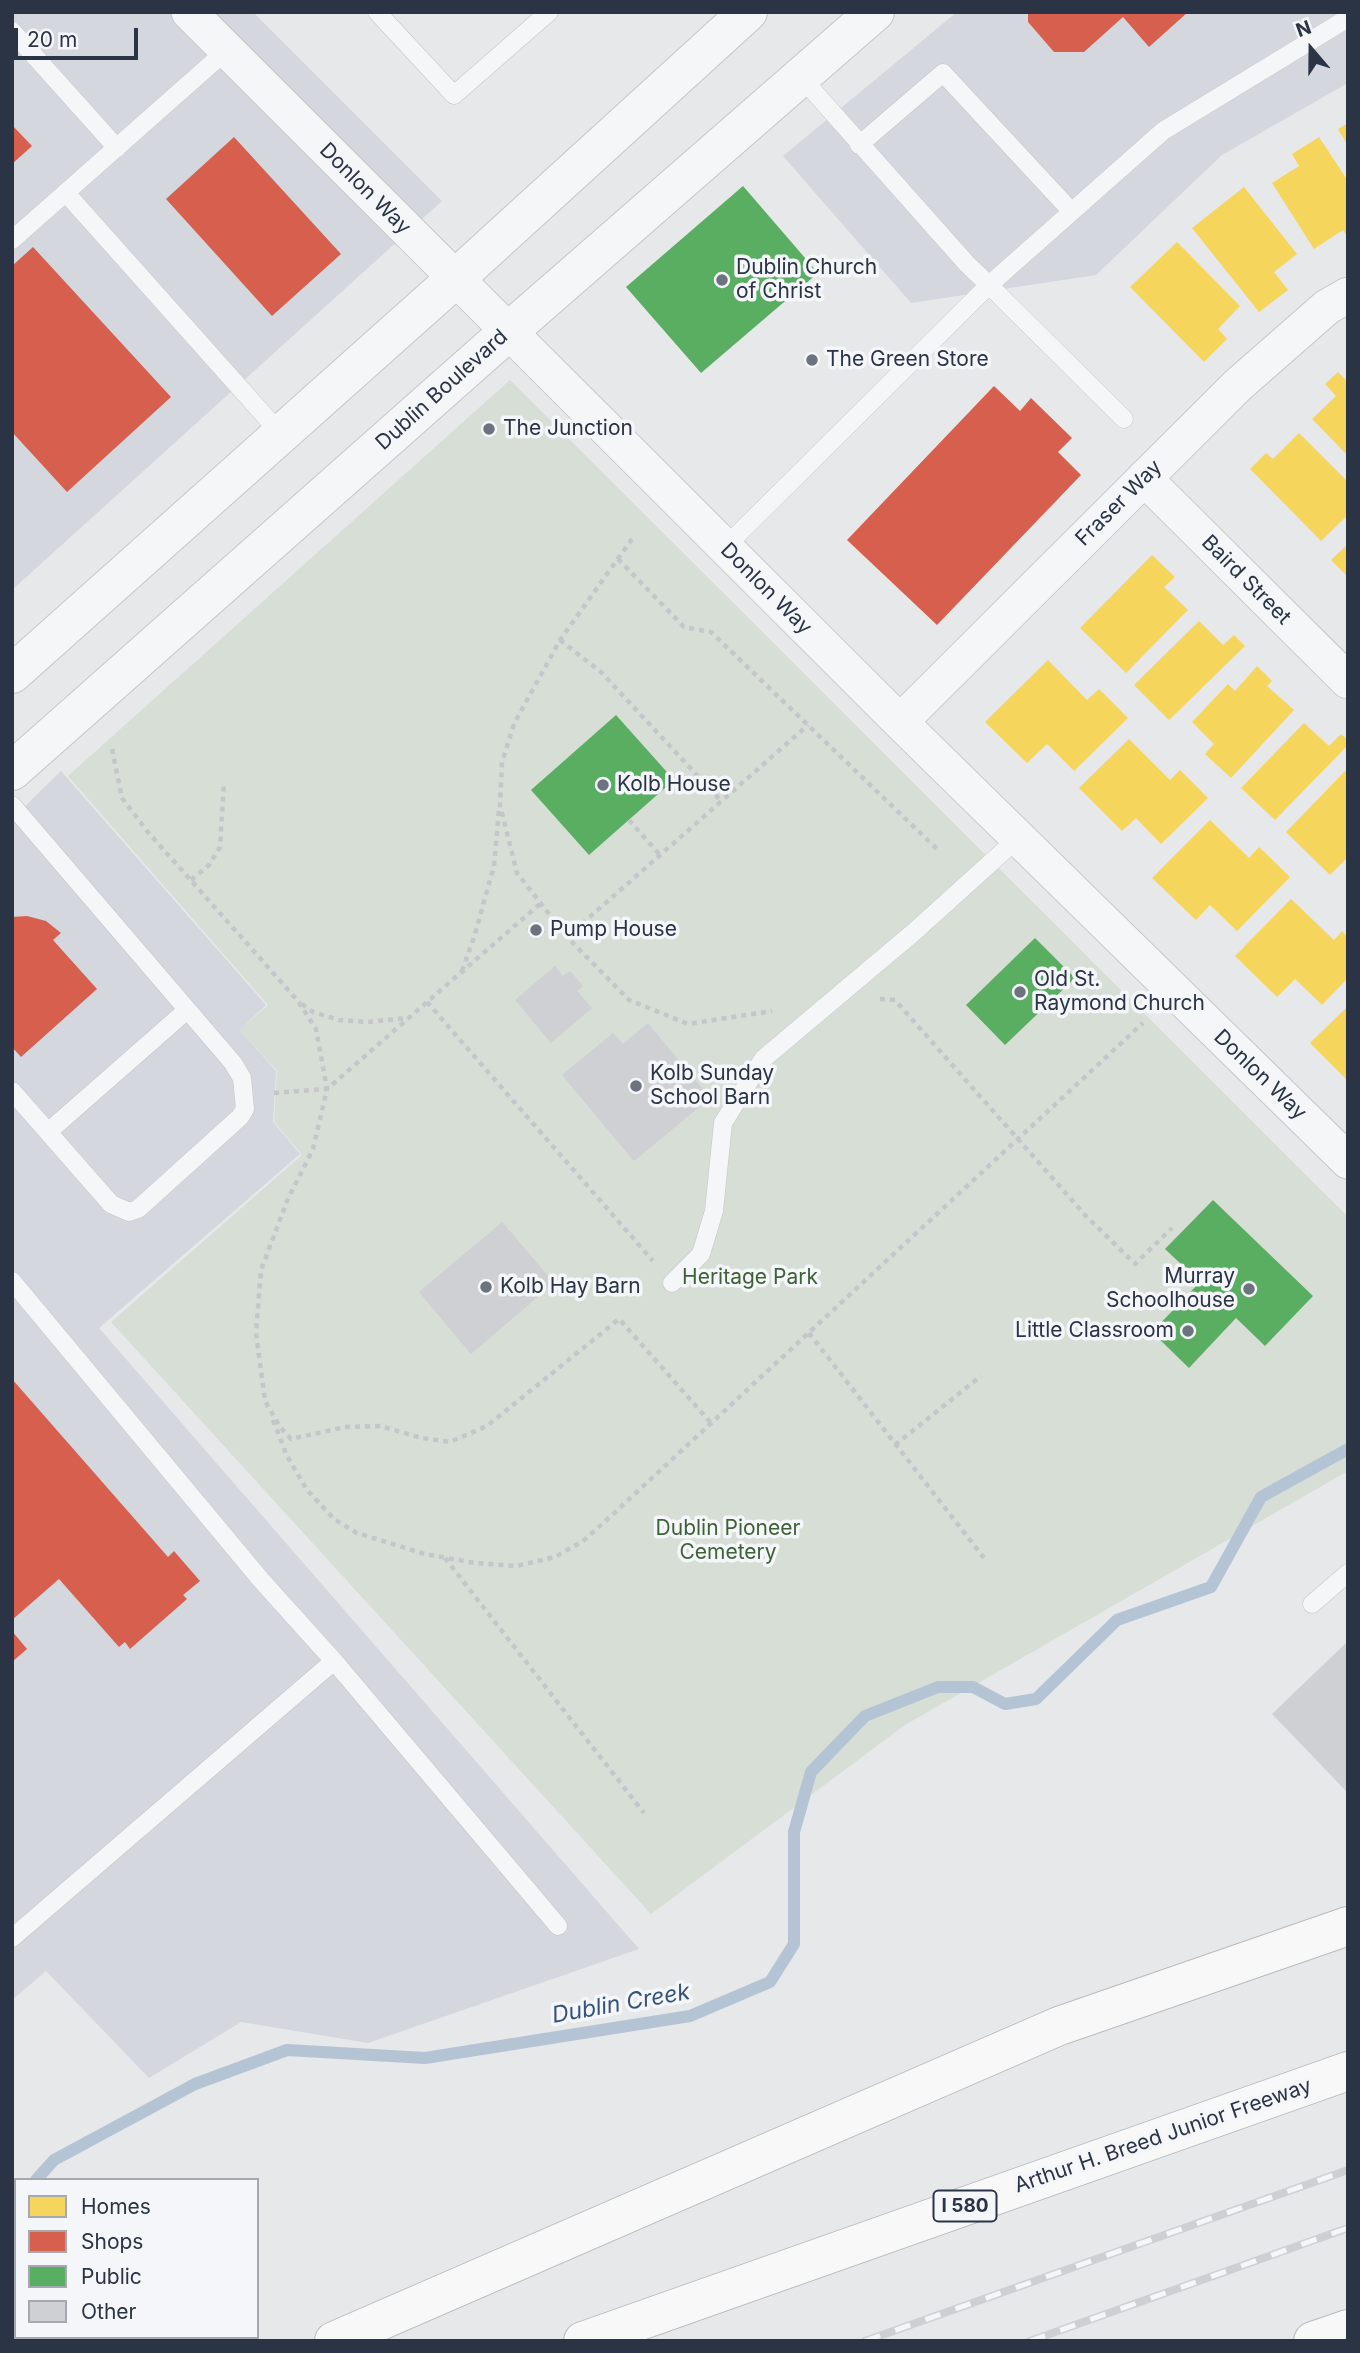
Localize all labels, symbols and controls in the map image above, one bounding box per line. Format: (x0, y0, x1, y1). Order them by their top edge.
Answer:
scale bar (18, 14, 142, 58)
north arrow (1276, 14, 1346, 84)
text: N (1293, 16, 1314, 42)
text: 20 m (27, 27, 77, 52)
street label: Donlon Way (314, 138, 416, 240)
place label: Dublin Church of Christ (736, 255, 877, 305)
marker: Dublin Church of Christ (714, 272, 730, 288)
street label: Dublin Boulevard (371, 324, 513, 456)
place label: The Green Store (826, 347, 989, 373)
marker: The Green Store (804, 352, 820, 368)
place label: The Junction (503, 416, 633, 442)
marker: The Junction (481, 421, 497, 437)
street label: Fraser Way (1071, 455, 1167, 551)
street label: Baird Street (1196, 530, 1296, 630)
street label: Donlon Way (715, 538, 817, 640)
place label: Kolb House (617, 772, 731, 798)
marker: Kolb House (595, 777, 611, 793)
place label: Pump House (550, 917, 677, 943)
marker: Pump House (528, 922, 544, 938)
place label: Old St. Raymond Church (1034, 967, 1205, 1017)
marker: Old St. Raymond Church (1012, 984, 1028, 1000)
street label: Donlon Way (1208, 1025, 1312, 1125)
place label: Kolb Sunday School Barn (650, 1061, 774, 1111)
marker: Kolb Sunday School Barn (628, 1078, 644, 1094)
place label: Murray Schoolhouse (1106, 1264, 1235, 1314)
park label: Heritage Park (682, 1265, 818, 1291)
place label: Kolb Hay Barn (500, 1274, 641, 1300)
marker: Kolb Hay Barn (478, 1279, 494, 1295)
marker: Murray Schoolhouse (1241, 1281, 1257, 1297)
place label: Little Classroom (1015, 1318, 1174, 1344)
marker: Little Classroom (1180, 1323, 1196, 1339)
park label: Dublin Pioneer Cemetery (656, 1516, 800, 1566)
water label: Dublin Creek (550, 1978, 692, 2030)
street label: Arthur H. Breed Junior Freeway (1011, 2073, 1315, 2199)
legend (14, 2178, 259, 2339)
road number: I 580 (934, 2190, 996, 2222)
text: Homes (81, 2194, 151, 2219)
text: Shops (81, 2229, 143, 2254)
text: Public (81, 2264, 142, 2289)
text: Other (81, 2299, 137, 2324)

